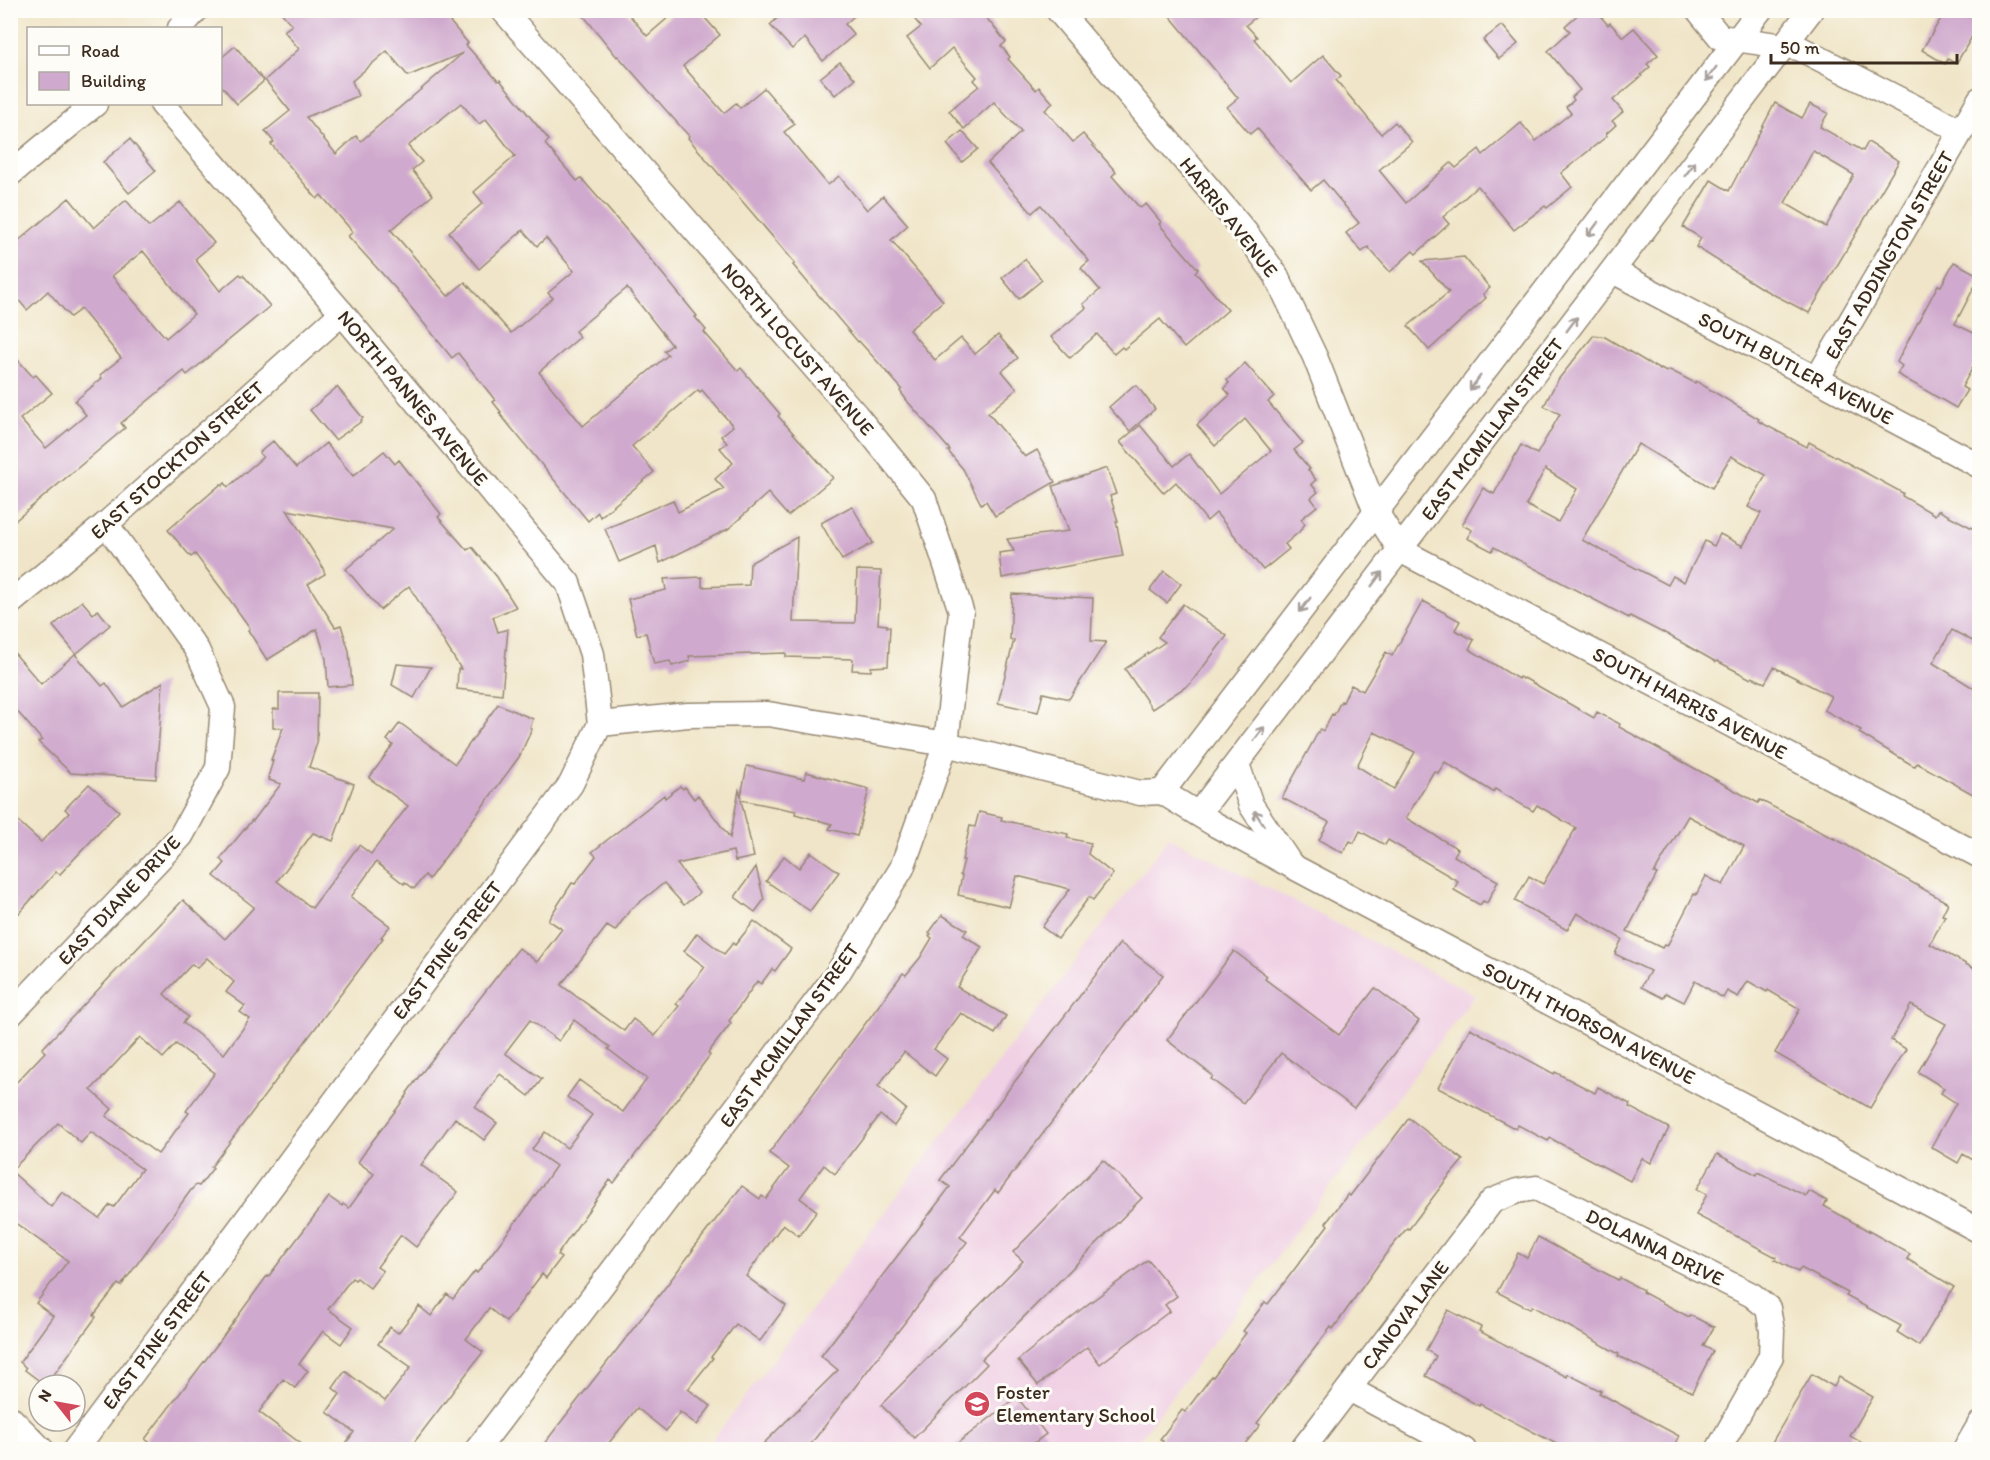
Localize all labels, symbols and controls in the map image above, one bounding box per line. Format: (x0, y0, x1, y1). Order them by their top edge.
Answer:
legend (27, 27, 222, 105)
scale bar (1771, 27, 1957, 65)
text: 50 m (1780, 37, 1820, 59)
text: Road (81, 40, 120, 62)
one-way arrow (1705, 65, 1718, 81)
text: Building (81, 70, 147, 92)
street label: EAST ADDINGTON STREET (1819, 147, 1959, 363)
street label: HARRIS AVENUE (1175, 152, 1283, 282)
one-way arrow (1684, 161, 1696, 177)
one-way arrow (1587, 220, 1599, 236)
street label: NORTH LOCUST AVENUE (716, 258, 880, 440)
street label: NORTH PANNES AVENUE (333, 305, 493, 491)
street label: SOUTH BUTLER AVENUE (1694, 306, 1898, 430)
one-way arrow (1565, 316, 1578, 332)
street label: EAST MCMILLAN STREET (1416, 333, 1568, 525)
one-way arrow (1468, 375, 1481, 391)
street label: EAST STOCKTON STREET (85, 376, 269, 544)
one-way arrow (1371, 572, 1384, 588)
one-way arrow (1299, 597, 1312, 613)
street label: SOUTH HARRIS AVENUE (1589, 642, 1791, 764)
one-way arrow (1253, 727, 1266, 743)
one-way arrow (1252, 810, 1264, 827)
street label: EAST DIANE DRIVE (53, 830, 185, 970)
street label: EAST PINE STREET (387, 876, 507, 1024)
street label: EAST MCMILLAN STREET (714, 938, 864, 1132)
street label: SOUTH THORSON AVENUE (1478, 957, 1700, 1089)
street label: DOLANNA DRIVE (1582, 1203, 1728, 1291)
street label: CANOVA LANE (1356, 1256, 1454, 1374)
street label: EAST PINE STREET (97, 1266, 217, 1414)
north arrow (27, 1373, 87, 1433)
place label: Foster Elementary School (996, 1380, 1156, 1427)
text: N (34, 1386, 55, 1405)
school or university icon: Foster Elementary School (962, 1389, 992, 1419)

